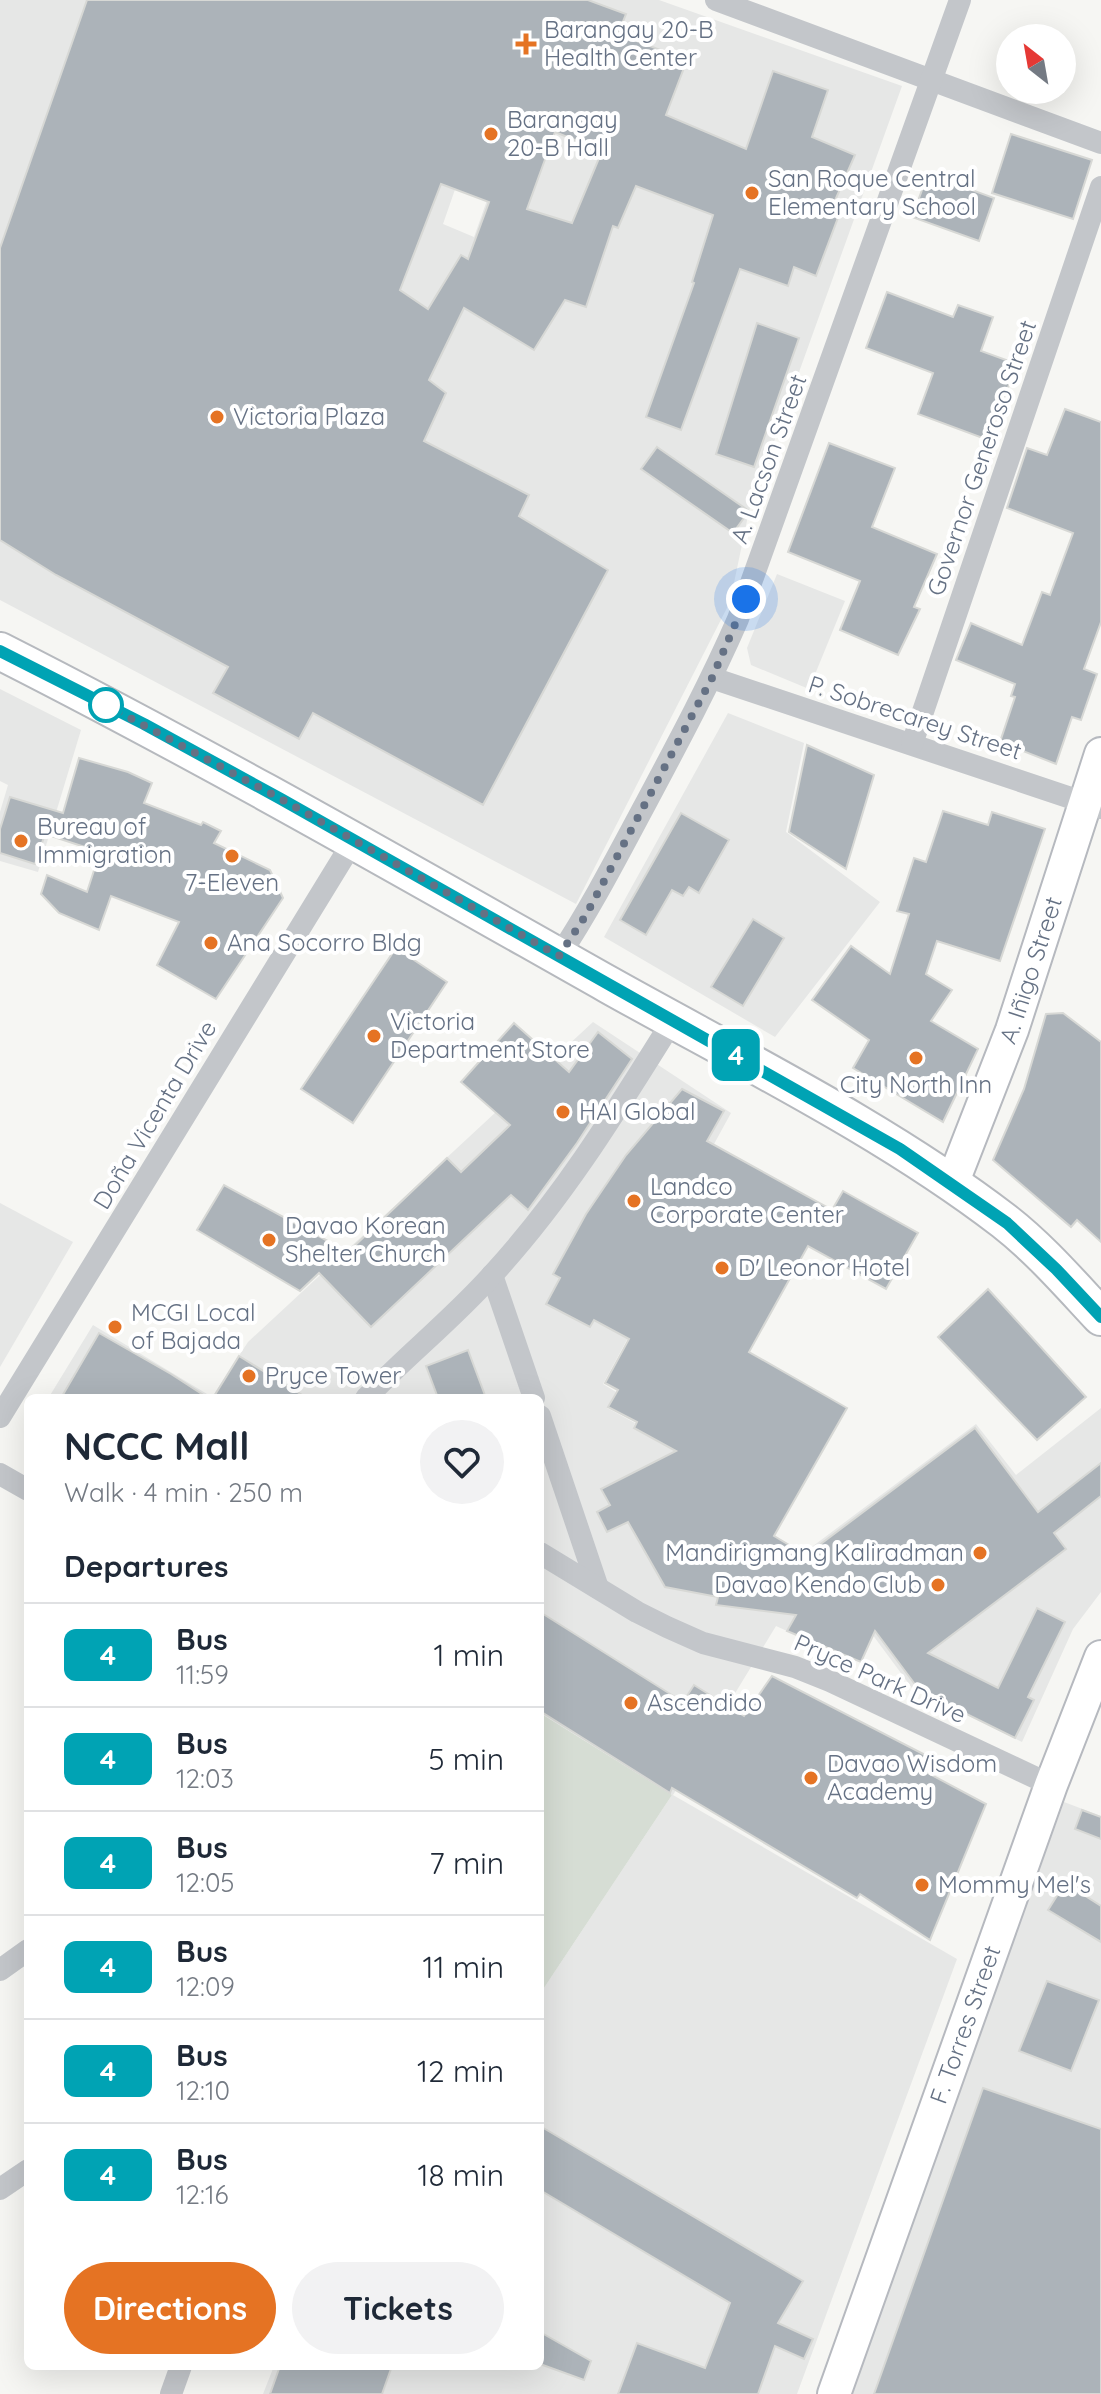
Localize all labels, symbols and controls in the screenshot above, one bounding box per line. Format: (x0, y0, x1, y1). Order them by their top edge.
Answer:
place label: Barangay 20-B Health Center (544, 14, 714, 72)
north arrow (996, 24, 1076, 104)
map controls (996, 24, 1076, 104)
marker: Barangay 20-B Health Center (515, 33, 537, 55)
place label: Barangay 20-B Hall (507, 104, 618, 162)
marker: Barangay 20-B Hall (482, 125, 500, 143)
place label: San Roque Central Elementary School (768, 163, 976, 221)
marker: San Roque Central Elementary School (743, 184, 761, 202)
street label: Governor Generoso Street (920, 316, 1042, 599)
street label: A. Lacson Street (724, 370, 813, 547)
place label: Victoria Plaza (233, 401, 385, 431)
marker: Victoria Plaza (208, 408, 226, 426)
your location (726, 579, 766, 619)
street label: P. Sobrecarey Street (805, 668, 1026, 766)
unlabelled marker (89, 688, 123, 722)
place label: Bureau of Immigration (37, 811, 172, 869)
marker: Bureau of Immigration (12, 832, 30, 850)
marker: 7-Eleven (223, 847, 241, 865)
place label: 7-Eleven (185, 867, 279, 897)
street label: A. Iñigo Street (992, 893, 1068, 1048)
place label: Ana Socorro Bldg (227, 927, 422, 957)
marker: Ana Socorro Bldg (202, 934, 220, 952)
place label: Victoria Department Store (390, 1006, 590, 1064)
street label: Doña Vicenta Drive (86, 1015, 222, 1214)
marker: Victoria Department Store (365, 1027, 383, 1045)
line badge: 4 (710, 1029, 762, 1081)
text: 4 (728, 1037, 744, 1072)
marker: City North Inn (907, 1049, 925, 1067)
place label: City North Inn (840, 1069, 992, 1099)
place label: HAI Global (579, 1096, 695, 1126)
marker: HAI Global (554, 1103, 572, 1121)
place label: Landco Corporate Center (650, 1171, 844, 1229)
marker: Landco Corporate Center (625, 1192, 643, 1210)
place label: Davao Korean Shelter Church (285, 1210, 446, 1268)
marker: Davao Korean Shelter Church (260, 1231, 278, 1249)
place label: D' Leonor Hotel (738, 1252, 910, 1282)
marker: D' Leonor Hotel (713, 1259, 731, 1277)
place label: MCGI Local of Bajada (131, 1297, 256, 1355)
marker: MCGI Local of Bajada (106, 1318, 124, 1336)
place label: Pryce Tower (265, 1360, 402, 1390)
marker: Pryce Tower (240, 1367, 258, 1385)
button: heart (420, 1420, 504, 1504)
text: NCCC Mall (64, 1422, 250, 1470)
text: Walk · 4 min · 250 m (64, 1476, 303, 1509)
place label: Mandirigmang Kaliradman (665, 1537, 964, 1567)
marker: Mandirigmang Kaliradman (971, 1544, 989, 1562)
text: Departures (64, 1547, 229, 1585)
place label: Davao Kendo Club (714, 1569, 922, 1599)
marker: Davao Kendo Club (929, 1576, 947, 1594)
text: Bus (176, 1620, 228, 1658)
street label: Pryce Park Drive (790, 1627, 971, 1729)
text: 1 min (434, 1636, 504, 1674)
text: 4 (100, 1637, 116, 1672)
text: 11:59 (176, 1658, 229, 1691)
place label: Ascendido (647, 1687, 762, 1717)
marker: Ascendido (622, 1694, 640, 1712)
text: Bus (176, 1724, 228, 1762)
text: 5 min (428, 1740, 504, 1778)
text: 4 (100, 1741, 116, 1776)
place label: Davao Wisdom Academy (827, 1748, 997, 1806)
text: 12:03 (176, 1762, 234, 1795)
marker: Davao Wisdom Academy (802, 1769, 820, 1787)
text: Bus (176, 1828, 228, 1866)
text: 7 min (429, 1844, 504, 1882)
text: 4 (100, 1845, 116, 1880)
text: 12:05 (176, 1866, 235, 1899)
place label: Mommy Mel's (938, 1869, 1091, 1899)
marker: Mommy Mel's (913, 1876, 931, 1894)
text: Bus (176, 1932, 228, 1970)
street label: F. Torres Street (923, 1941, 1007, 2107)
text: 11 min (422, 1948, 504, 1986)
text: 4 (100, 1949, 116, 1984)
text: 12:09 (176, 1970, 235, 2003)
text: Bus (176, 2036, 228, 2074)
text: 12 min (417, 2052, 504, 2090)
text: 4 (100, 2053, 116, 2088)
text: 12:10 (176, 2074, 230, 2107)
text: Bus (176, 2140, 228, 2178)
text: 18 min (417, 2156, 504, 2194)
text: 4 (100, 2157, 116, 2192)
text: 12:16 (176, 2178, 229, 2211)
button: Directions (64, 2262, 276, 2354)
button: Tickets (292, 2262, 504, 2354)

